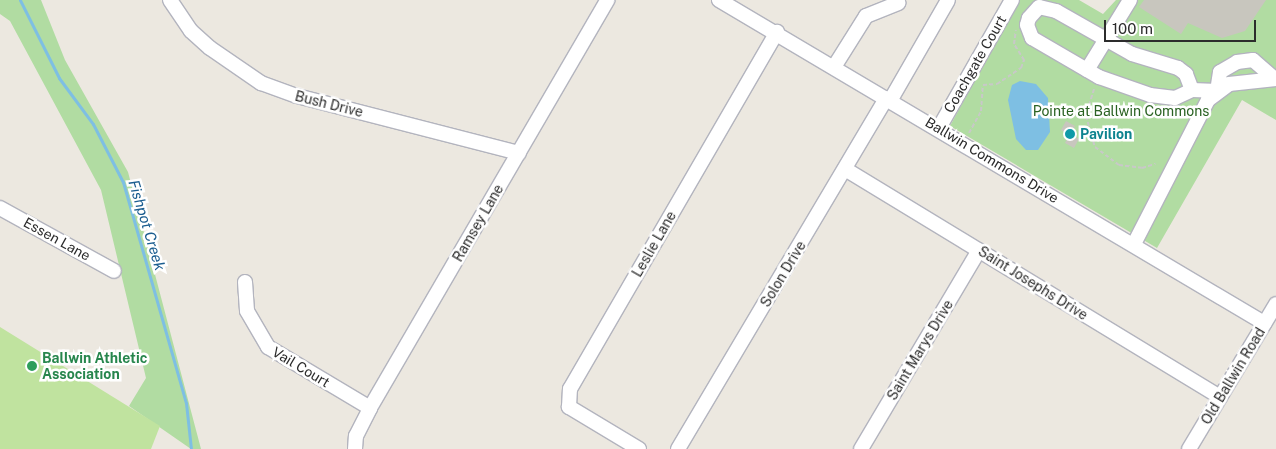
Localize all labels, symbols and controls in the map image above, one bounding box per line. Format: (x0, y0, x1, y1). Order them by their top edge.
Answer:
scale bar (1106, 10, 1258, 42)
street label: Coachgate Court (940, 12, 1010, 116)
text: 100 m (1112, 20, 1153, 37)
street label: Bush Drive (293, 87, 365, 121)
park label: Pointe at Ballwin Commons (1033, 103, 1209, 119)
street label: Ballwin Commons Drive (922, 113, 1062, 207)
place label: Pavilion (1080, 126, 1132, 142)
marker: Pavilion (1064, 128, 1076, 140)
water label: Fishpot Creek (125, 178, 169, 272)
street label: Ramsey Lane (449, 181, 507, 265)
street label: Leslie Lane (628, 208, 680, 280)
street label: Essen Lane (21, 214, 93, 264)
street label: Solon Drive (757, 238, 809, 310)
street label: Saint Josephs Drive (975, 243, 1091, 323)
street label: Saint Marys Drive (883, 297, 957, 403)
street label: Old Ballwin Road (1197, 325, 1269, 427)
street label: Vail Court (269, 343, 333, 391)
place label: Ballwin Athletic Association (42, 350, 147, 382)
marker: Ballwin Athletic Association (26, 360, 38, 372)

